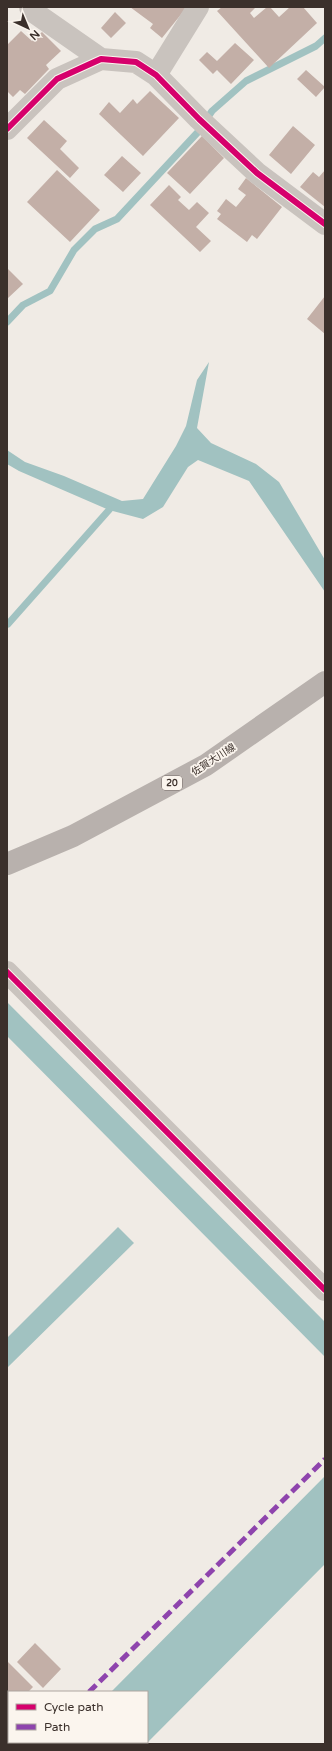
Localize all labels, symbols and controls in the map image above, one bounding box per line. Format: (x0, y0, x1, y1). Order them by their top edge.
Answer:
north arrow (8, 8, 48, 48)
text: N (27, 27, 42, 43)
street label: 佐賀大川線 (189, 741, 238, 778)
road number: 20 (162, 776, 182, 790)
legend (8, 1691, 148, 1743)
text: Cycle path (44, 1700, 103, 1714)
text: Path (44, 1720, 70, 1734)

